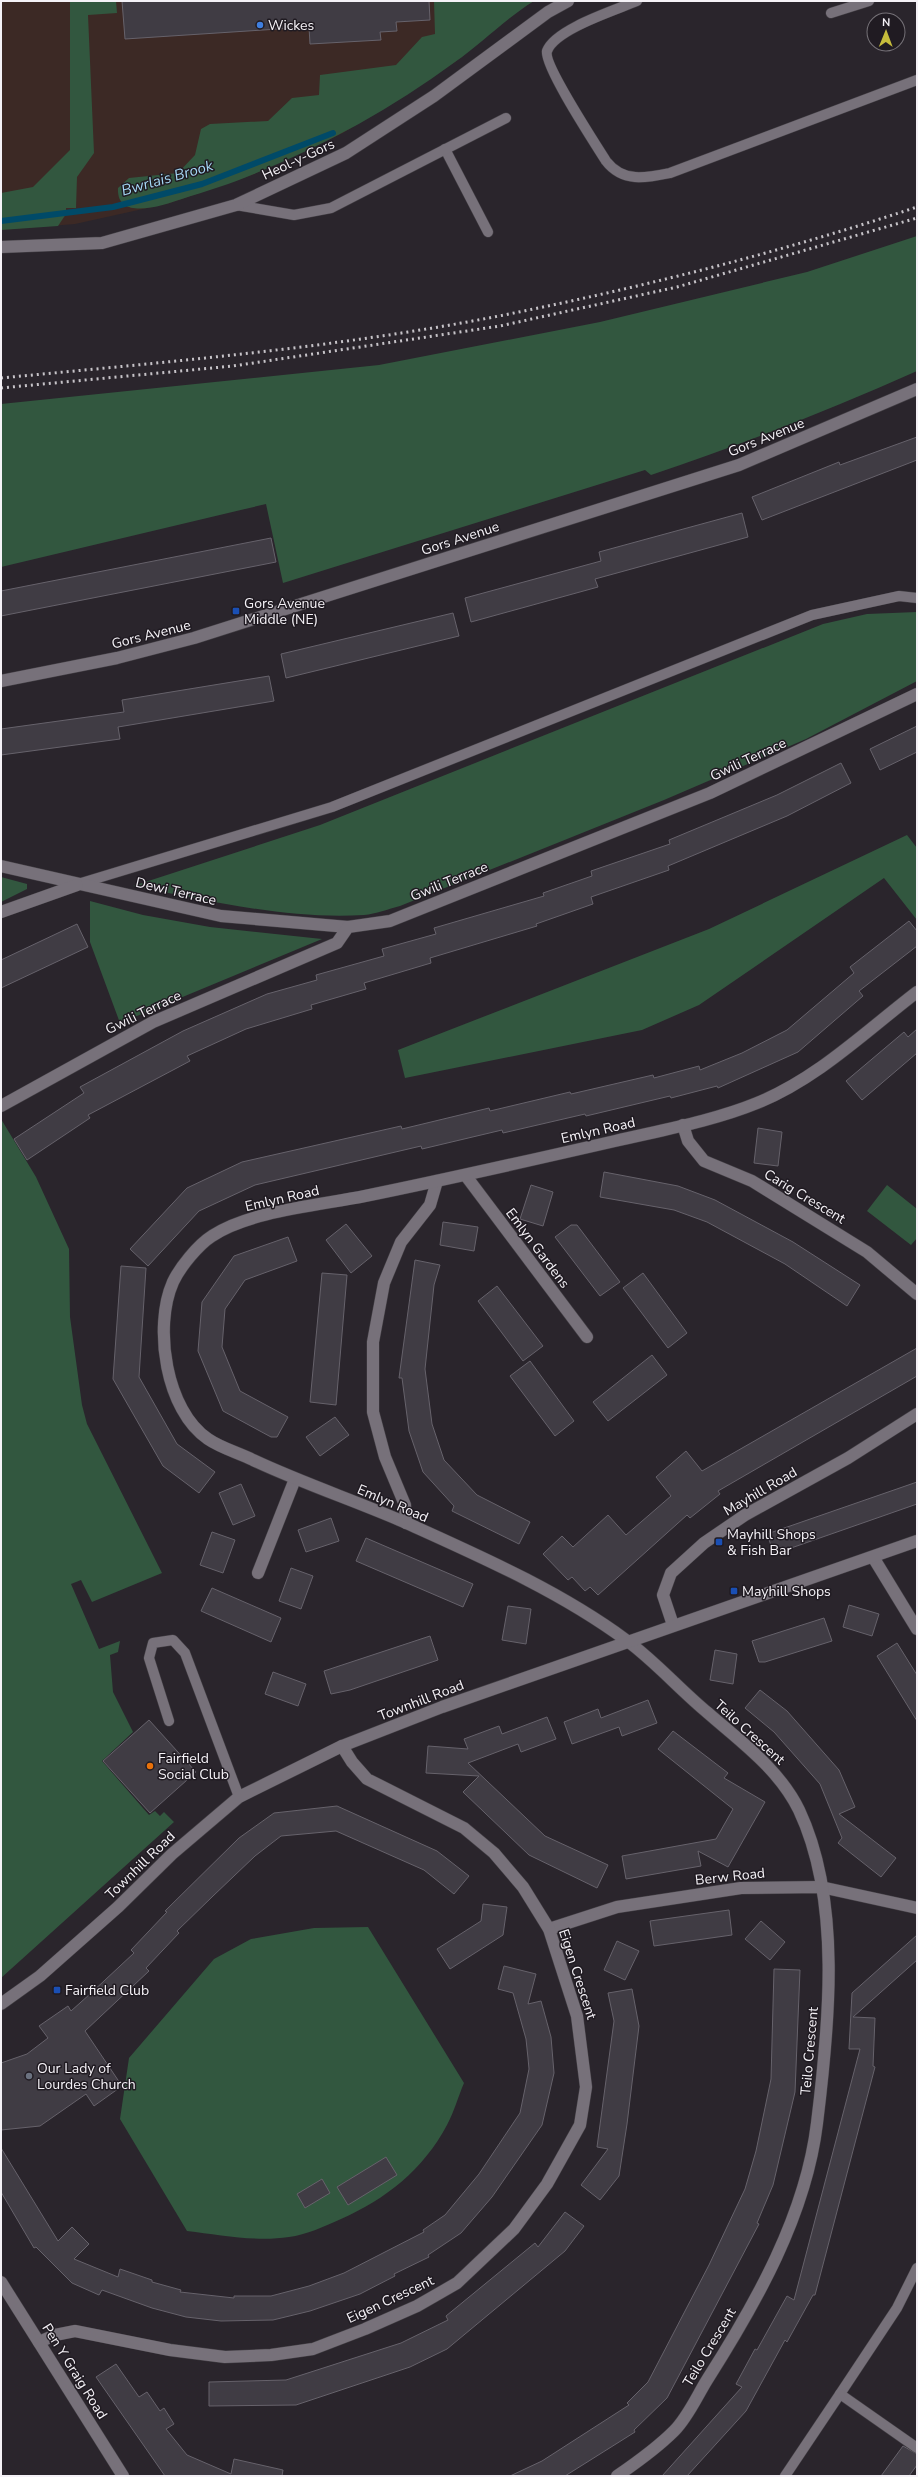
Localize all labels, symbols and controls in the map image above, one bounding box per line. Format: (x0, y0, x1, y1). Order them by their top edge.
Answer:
north arrow (866, 12, 906, 52)
text: N (882, 15, 890, 30)
place label: Wickes (268, 16, 314, 35)
marker: Wickes (255, 20, 265, 30)
street label: Heol-y-Gors (259, 134, 338, 185)
water label: Bwrlais Brook (119, 155, 216, 201)
street label: Gors Avenue (725, 414, 807, 461)
street label: Gors Avenue (419, 517, 502, 560)
place label: Gors Avenue Middle (NE) (244, 594, 325, 629)
marker: Gors Avenue Middle (NE) (231, 606, 241, 616)
street label: Gors Avenue (110, 615, 193, 653)
street label: Gwili Terrace (707, 733, 789, 785)
street label: Gwili Terrace (408, 857, 491, 906)
street label: Dewi Terrace (134, 873, 218, 910)
street label: Gwili Terrace (102, 986, 184, 1039)
street label: Emlyn Road (559, 1113, 637, 1148)
street label: Carig Crescent (760, 1165, 849, 1228)
street label: Emlyn Road (243, 1181, 321, 1216)
street label: Emlyn Gardens (501, 1204, 574, 1292)
street label: Mayhill Road (720, 1463, 801, 1520)
street label: Emlyn Road (354, 1480, 431, 1527)
place label: Mayhill Shops & Fish Bar (727, 1525, 816, 1560)
marker: Mayhill Shops & Fish Bar (714, 1537, 724, 1547)
place label: Mayhill Shops (742, 1582, 831, 1601)
marker: Mayhill Shops (729, 1586, 739, 1596)
street label: Townhill Road (376, 1675, 467, 1726)
street label: Teilo Crescent (710, 1696, 789, 1769)
place label: Fairfield Social Club (158, 1749, 229, 1784)
marker: Fairfield Social Club (145, 1761, 155, 1771)
street label: Townhill Road (101, 1827, 179, 1904)
street label: Berw Road (694, 1863, 766, 1890)
street label: Eigen Crescent (554, 1927, 601, 2022)
place label: Fairfield Club (65, 1981, 149, 2000)
marker: Fairfield Club (52, 1985, 62, 1995)
street label: Teilo Crescent (796, 2006, 823, 2096)
place label: Our Lady of Lourdes Church (37, 2059, 136, 2094)
marker: Our Lady of Lourdes Church (24, 2071, 34, 2081)
street label: Eigen Crescent (344, 2271, 437, 2328)
street label: Teilo Crescent (678, 2304, 740, 2390)
street label: Pen Y Graig Road (37, 2320, 112, 2423)

